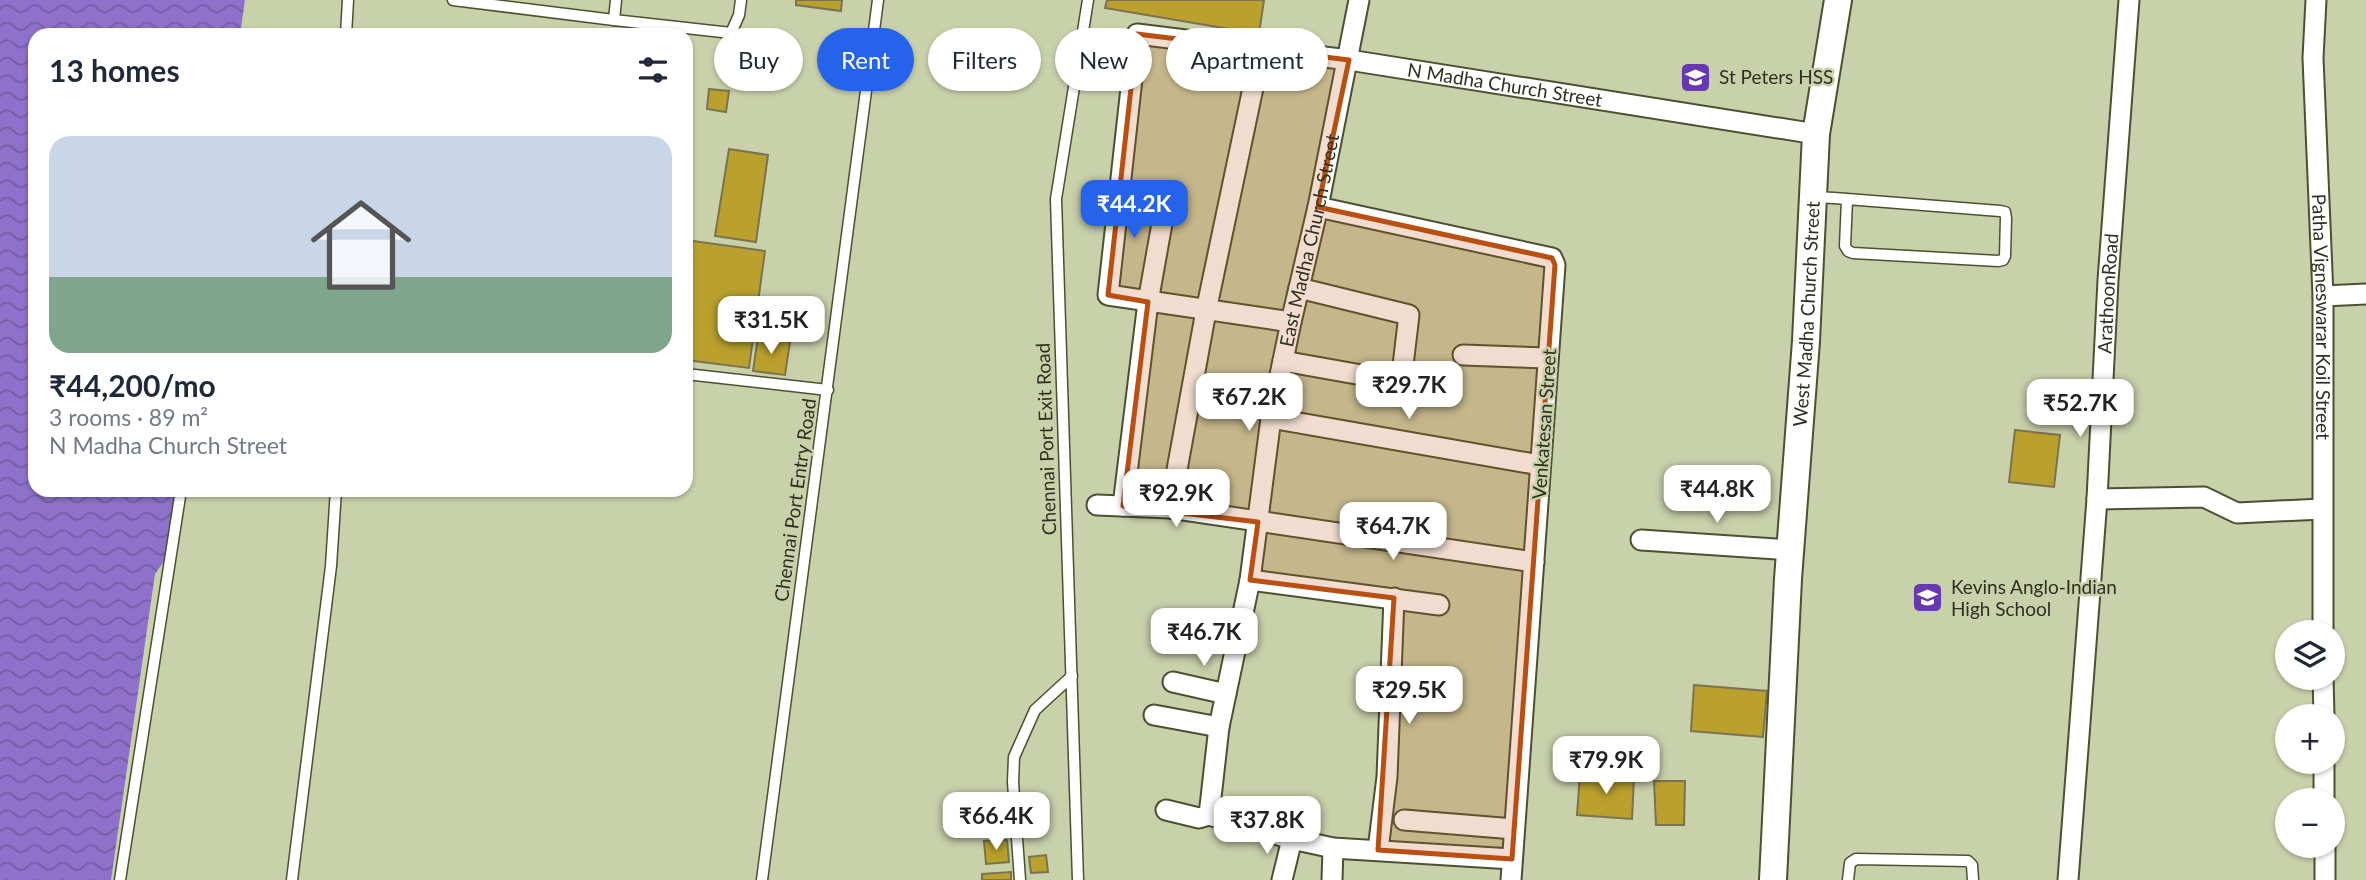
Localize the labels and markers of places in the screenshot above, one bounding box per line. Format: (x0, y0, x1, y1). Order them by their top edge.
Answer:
school or university icon: St Peters HSS (1679, 60, 1713, 94)
place label: St Peters HSS (1719, 65, 1833, 88)
pin: ₹44.2K (1077, 180, 1191, 240)
pin: ₹31.5K (714, 296, 828, 356)
pin: ₹29.7K (1352, 362, 1466, 421)
pin: ₹67.2K (1192, 374, 1306, 433)
pin: ₹52.7K (2023, 380, 2137, 439)
pin: ₹44.8K (1660, 466, 1774, 525)
pin: ₹92.9K (1119, 470, 1233, 529)
pin: ₹64.7K (1336, 503, 1450, 562)
place label: Kevins Anglo-Indian High School (1951, 575, 2117, 620)
school or university icon: Kevins Anglo-Indian High School (1911, 581, 1945, 615)
pin: ₹46.7K (1147, 608, 1261, 668)
pin: ₹29.5K (1352, 666, 1466, 726)
pin: ₹79.9K (1549, 736, 1663, 796)
pin: ₹66.4K (939, 792, 1053, 852)
pin: ₹37.8K (1210, 796, 1324, 856)

